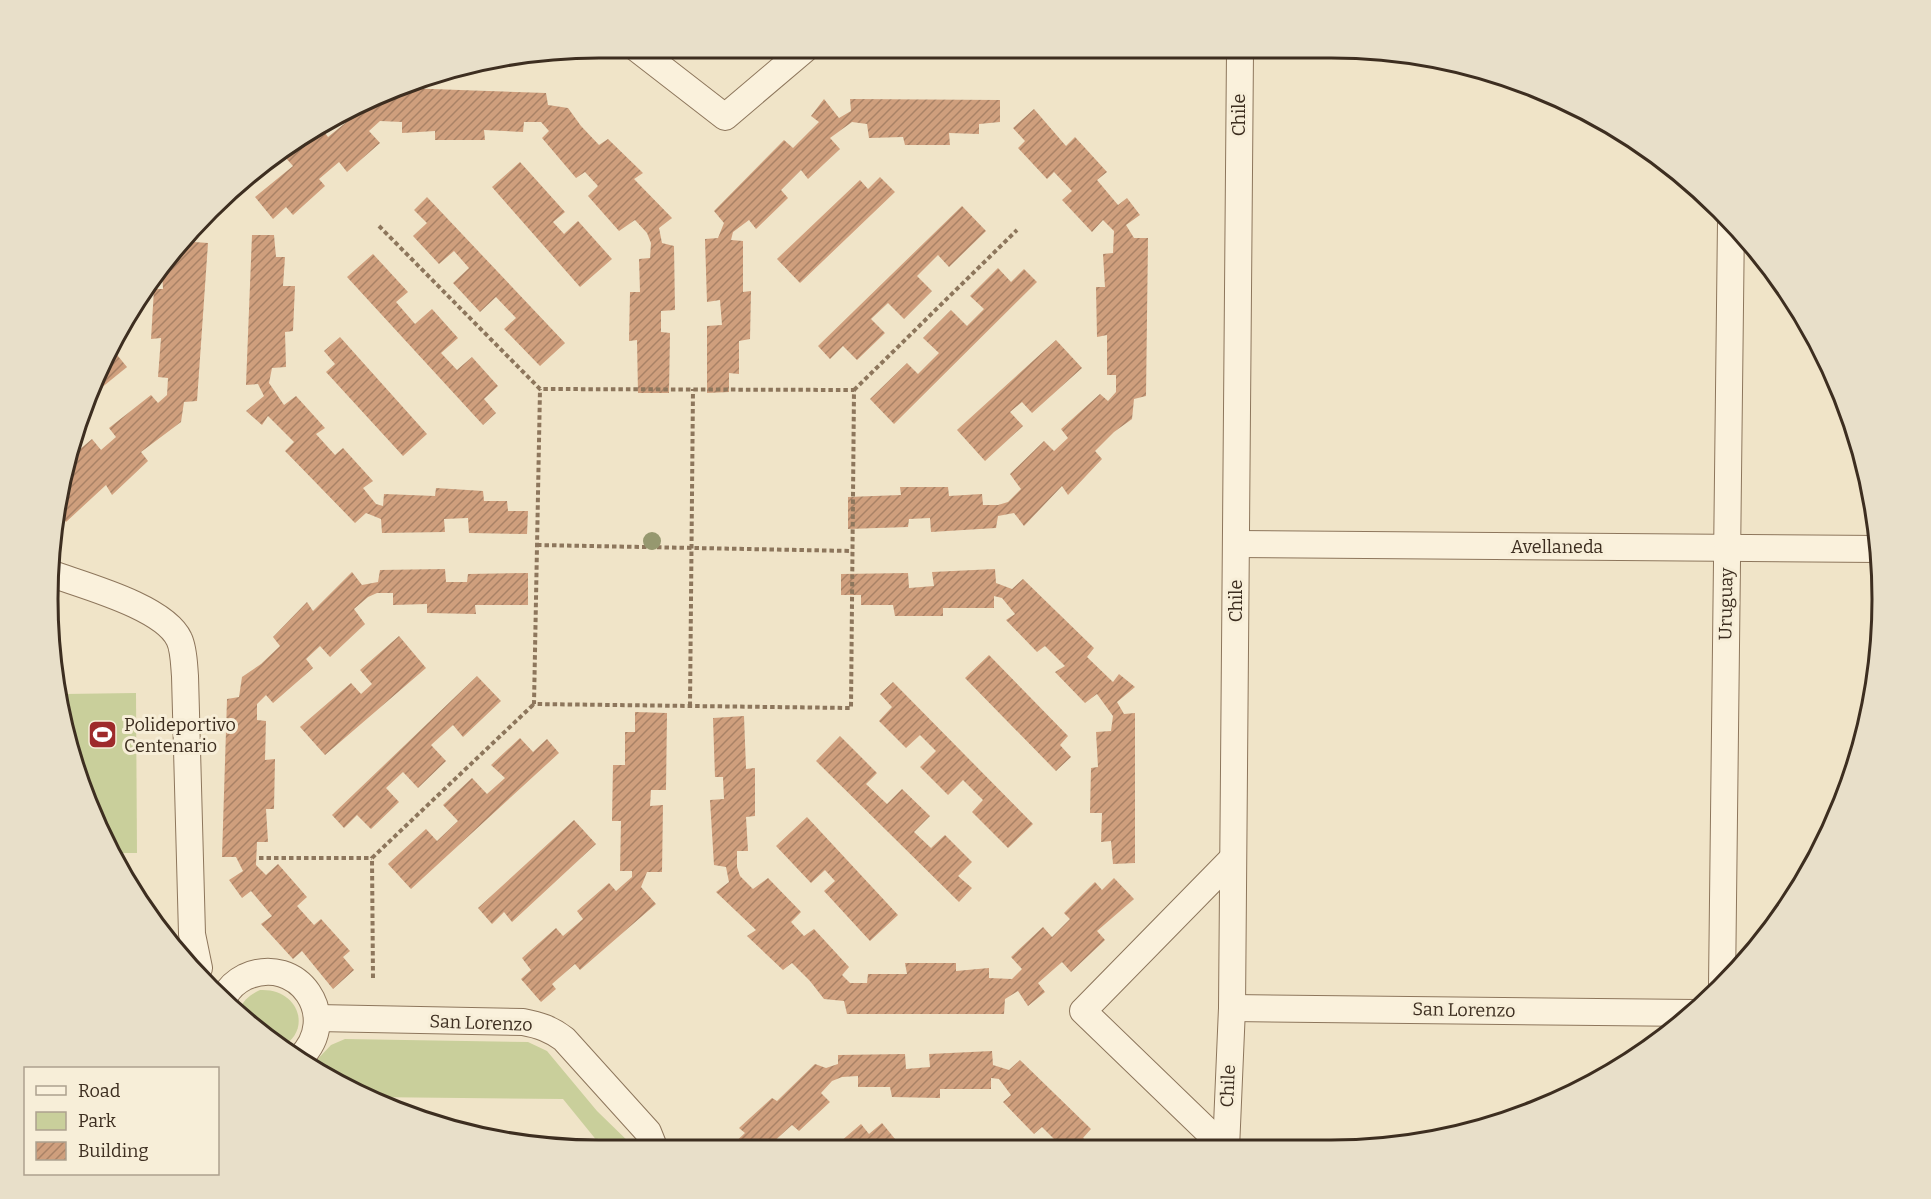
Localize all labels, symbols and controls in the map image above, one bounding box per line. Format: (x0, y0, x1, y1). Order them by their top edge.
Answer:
street label: Chile (1228, 94, 1250, 136)
street label: Avellaneda (1511, 536, 1603, 558)
street label: Uruguay (1714, 567, 1738, 640)
street label: Chile (1225, 580, 1247, 622)
place label: Polideportivo Centenario (124, 714, 236, 757)
sports icon: Polideportivo Centenario (87, 719, 119, 751)
street label: San Lorenzo (1412, 998, 1516, 1022)
street label: San Lorenzo (429, 1010, 533, 1036)
street label: Chile (1216, 1064, 1240, 1108)
legend (24, 1067, 219, 1175)
text: Road (78, 1080, 121, 1102)
text: Park (78, 1110, 117, 1132)
text: Building (78, 1140, 149, 1162)

